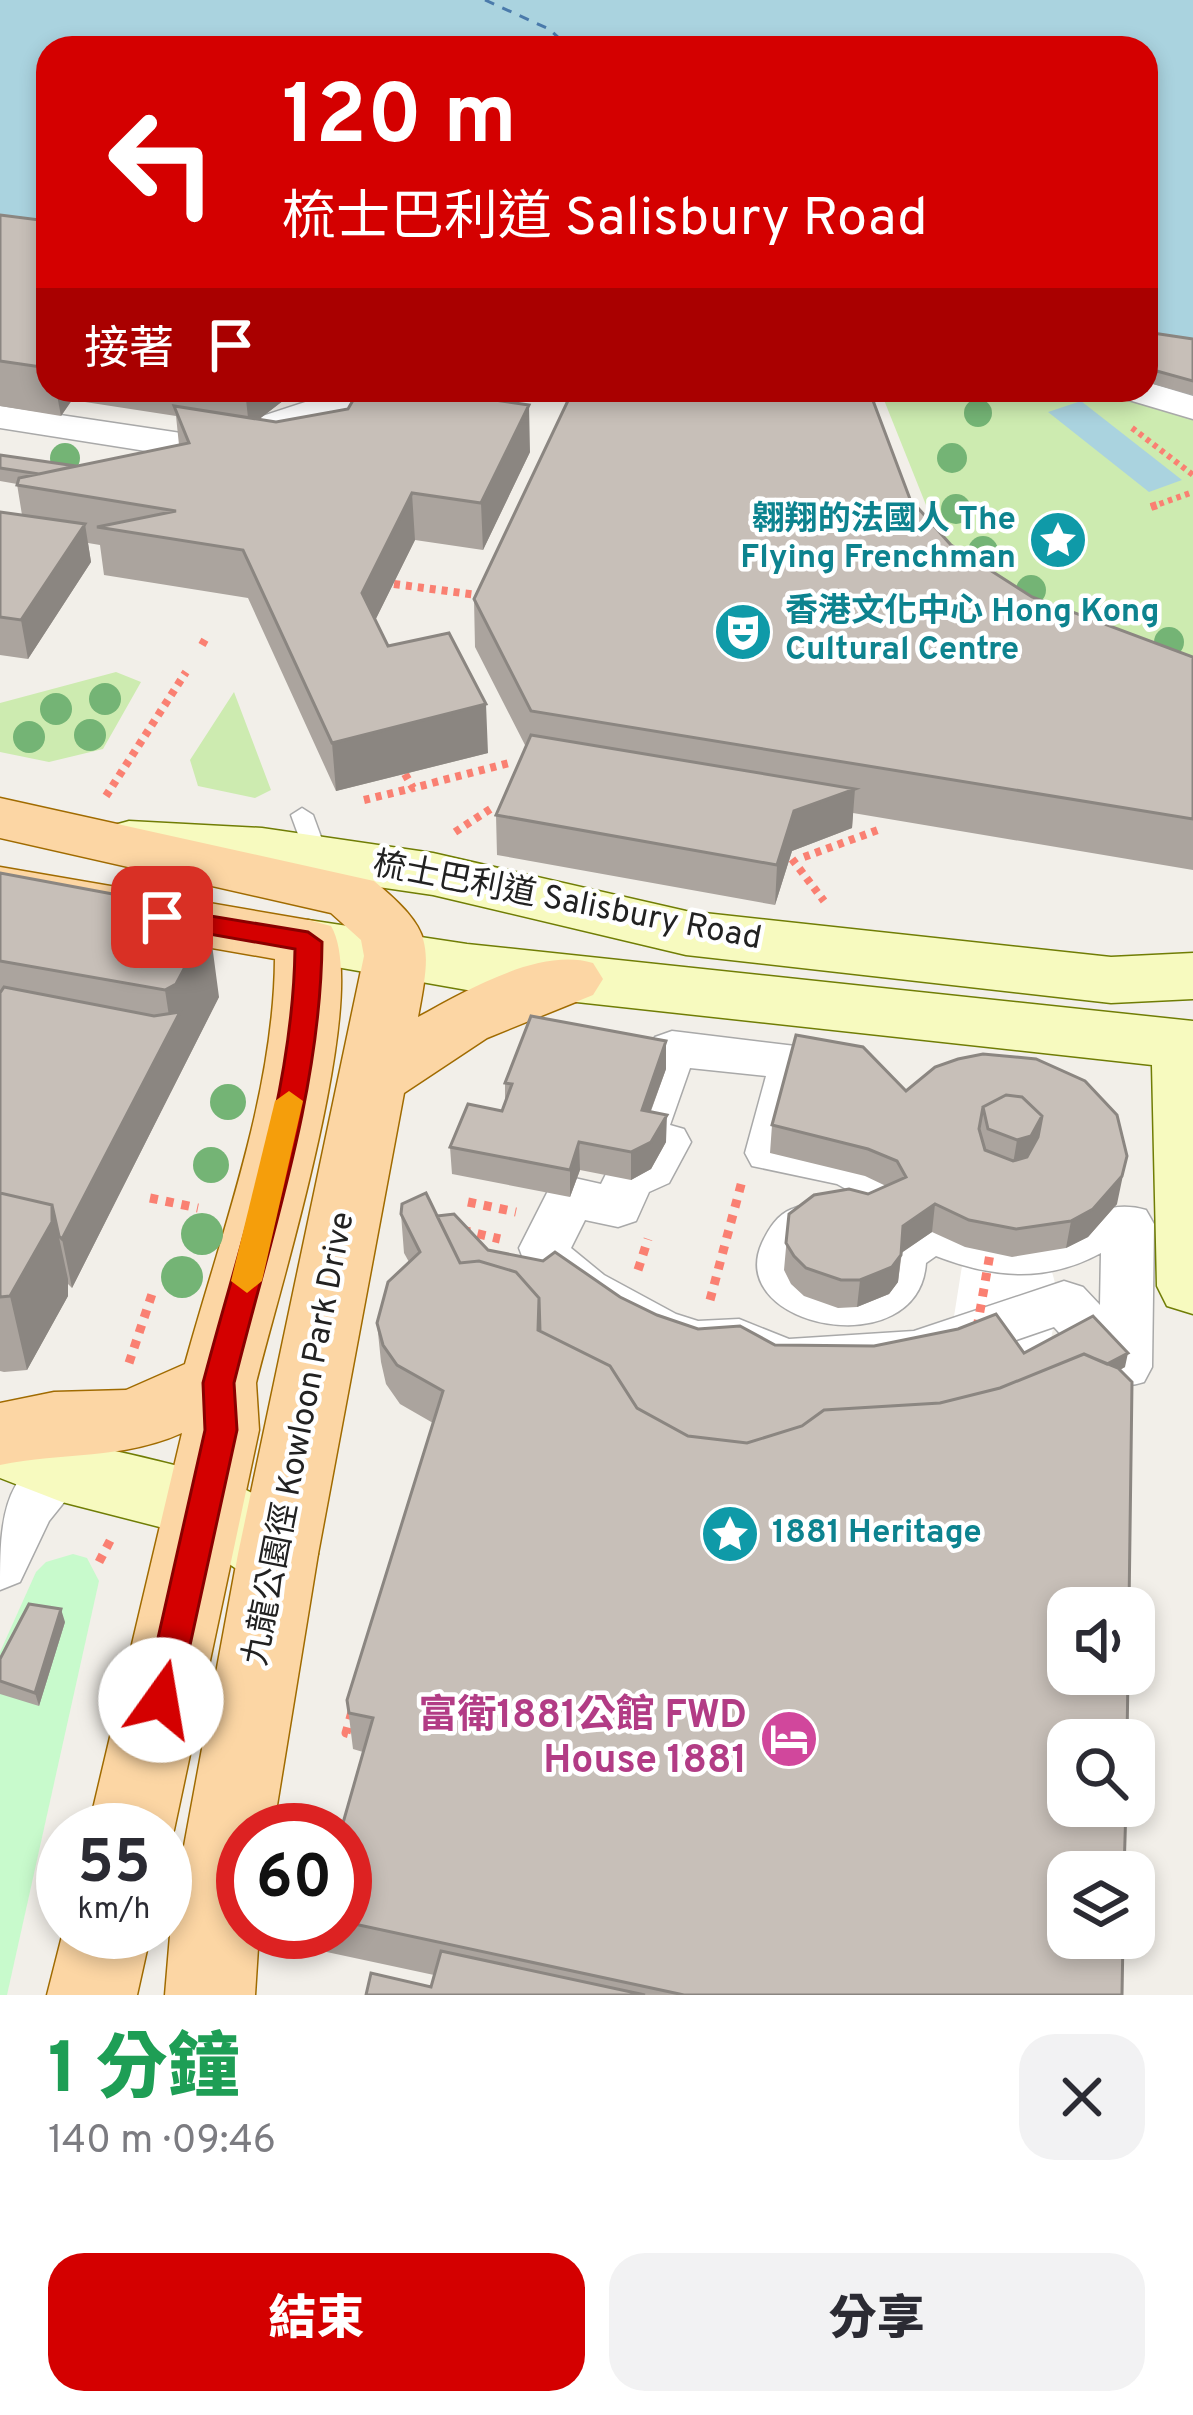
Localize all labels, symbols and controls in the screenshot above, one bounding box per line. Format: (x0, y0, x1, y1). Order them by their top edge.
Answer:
text: 120 m (282, 67, 517, 173)
icon: left (84, 84, 240, 240)
text: 梳士巴利道 Salisbury Road (282, 186, 928, 255)
icon: arrive (198, 312, 264, 378)
text: 接著 (84, 323, 174, 380)
place label: 翱翔的法國人 The Flying Frenchman (740, 500, 1016, 580)
place icon: 翱翔的法國人 The Flying Frenchman (1027, 509, 1089, 571)
place label: 香港文化中心 Hong Kong Cultural Centre (785, 592, 1160, 672)
theatre icon: 香港文化中心 Hong Kong Cultural Centre (712, 601, 774, 663)
street label: 梳士巴利道 Salisbury Road (369, 845, 765, 961)
pin (111, 866, 213, 968)
icon: arrive (129, 884, 195, 950)
street label: 九龍公園徑 Kowloon Park Drive (236, 1208, 366, 1670)
place icon: 1881 Heritage (699, 1503, 761, 1565)
place label: 1881 Heritage (772, 1513, 982, 1555)
map controls (1047, 1587, 1155, 1959)
button: sound (1047, 1587, 1155, 1695)
position arrow (98, 1637, 224, 1763)
place label: 富衛1881公館 FWD House 1881 (418, 1693, 747, 1787)
hotel icon: 富衛1881公館 FWD House 1881 (758, 1708, 820, 1770)
button: search (1047, 1719, 1155, 1827)
speed limit sign: 60 (216, 1803, 372, 1959)
text: 55 (77, 1828, 151, 1904)
button: layers (1047, 1851, 1155, 1959)
text: km/h (78, 1892, 150, 1929)
text: 1 分鐘 (48, 2027, 240, 2119)
button: close (1019, 2034, 1145, 2160)
text: 140 m · 09:46 (48, 2118, 276, 2167)
button: 結束 (48, 2253, 585, 2391)
button: 分享 (609, 2253, 1145, 2391)

